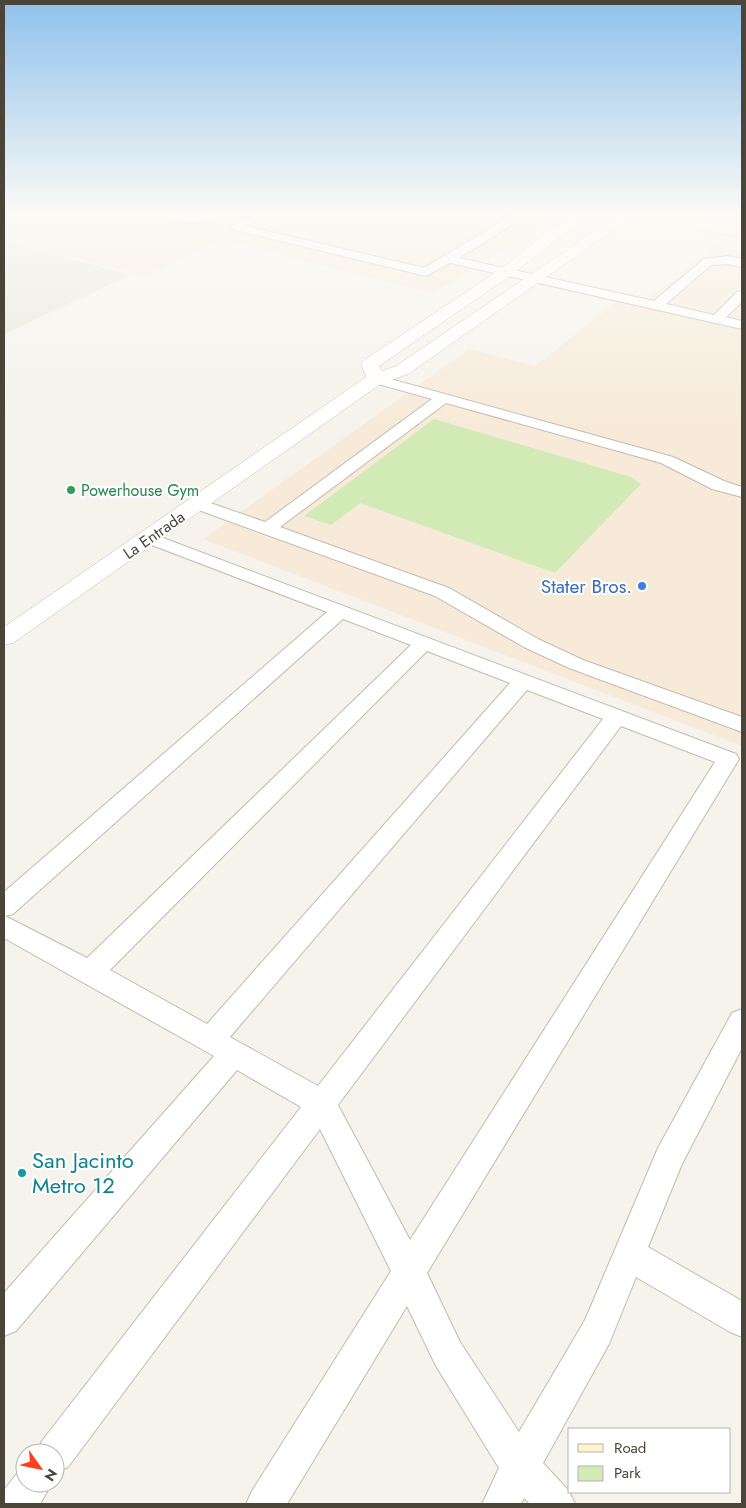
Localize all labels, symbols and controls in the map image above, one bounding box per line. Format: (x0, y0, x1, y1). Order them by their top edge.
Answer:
place label: Powerhouse Gym (81, 479, 199, 502)
marker: Powerhouse Gym (65, 484, 77, 496)
street label: La Entrada (118, 505, 190, 565)
place label: Stater Bros. (541, 573, 632, 600)
marker: Stater Bros. (636, 580, 648, 592)
place label: San Jacinto Metro 12 (32, 1144, 134, 1201)
marker: San Jacinto Metro 12 (16, 1167, 28, 1179)
legend (568, 1428, 731, 1493)
text: Road (614, 1437, 646, 1459)
north arrow (15, 1443, 65, 1493)
text: Park (614, 1462, 641, 1484)
text: N (39, 1465, 62, 1485)

